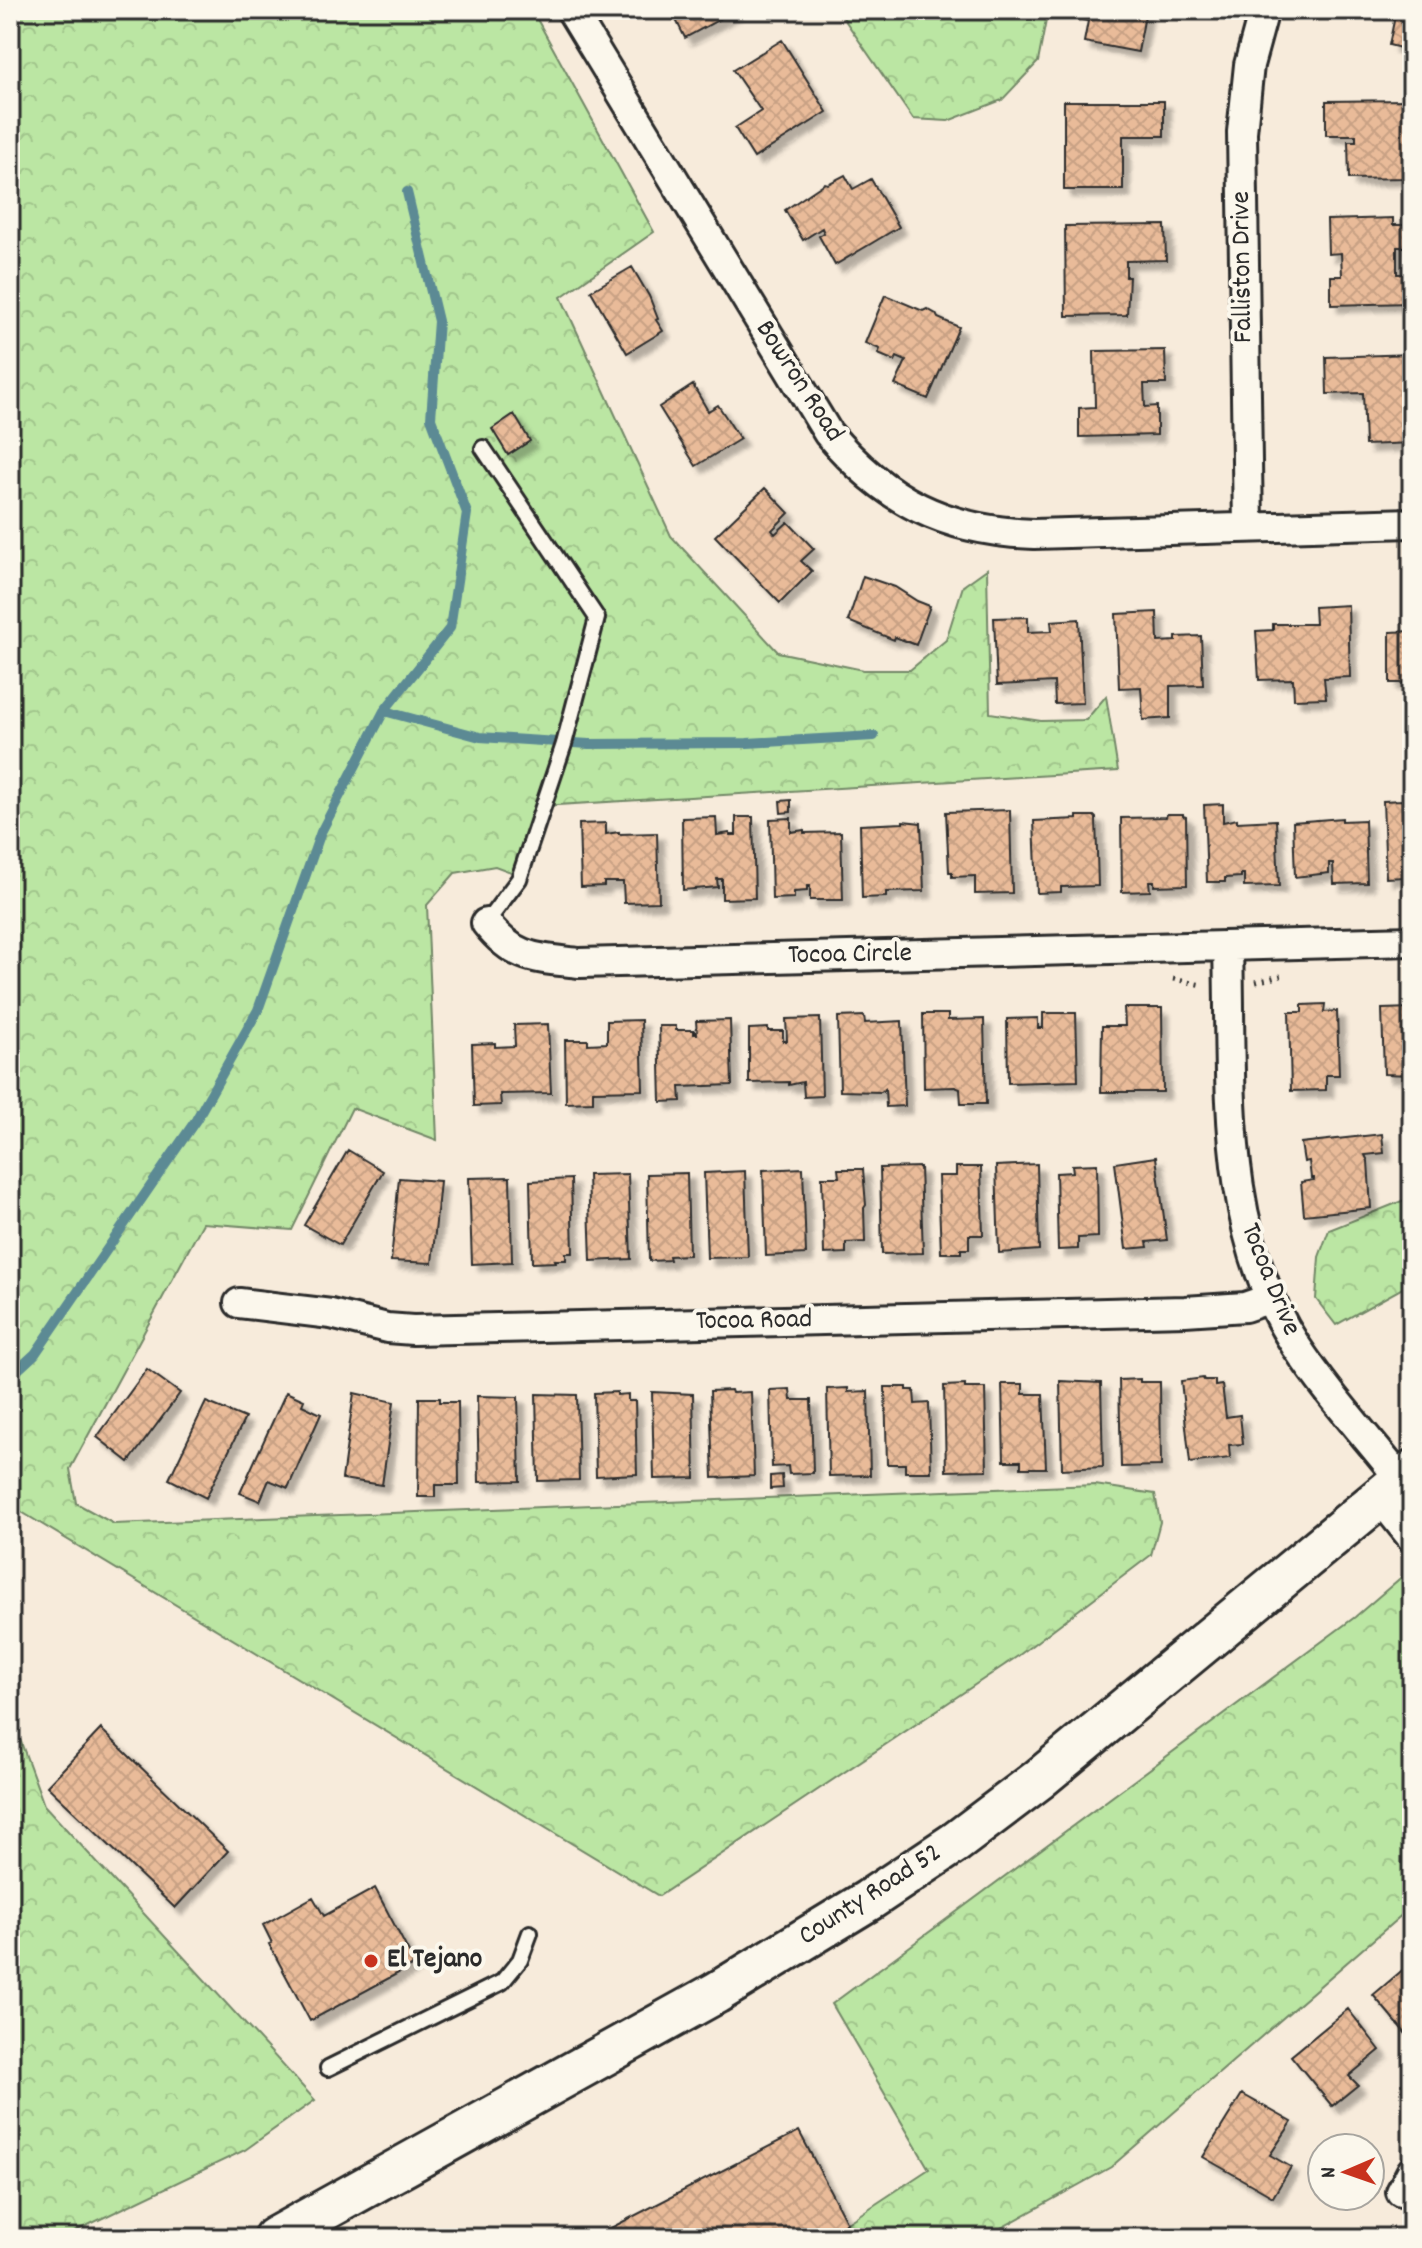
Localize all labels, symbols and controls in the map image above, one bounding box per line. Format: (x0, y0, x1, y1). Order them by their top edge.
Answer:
street label: Falliston Drive (1223, 191, 1265, 343)
street label: Bowron Road (744, 313, 852, 451)
street label: Tocoa Circle (788, 935, 912, 977)
street label: Tocoa Drive (1228, 1218, 1310, 1342)
street label: Tocoa Road (695, 1301, 813, 1343)
street label: County Road 52 (792, 1835, 950, 1957)
place label: El Tejano (387, 1941, 482, 1981)
marker: El Tejano (362, 1952, 380, 1970)
north arrow (1306, 2132, 1386, 2212)
text: N (1314, 2166, 1345, 2179)

